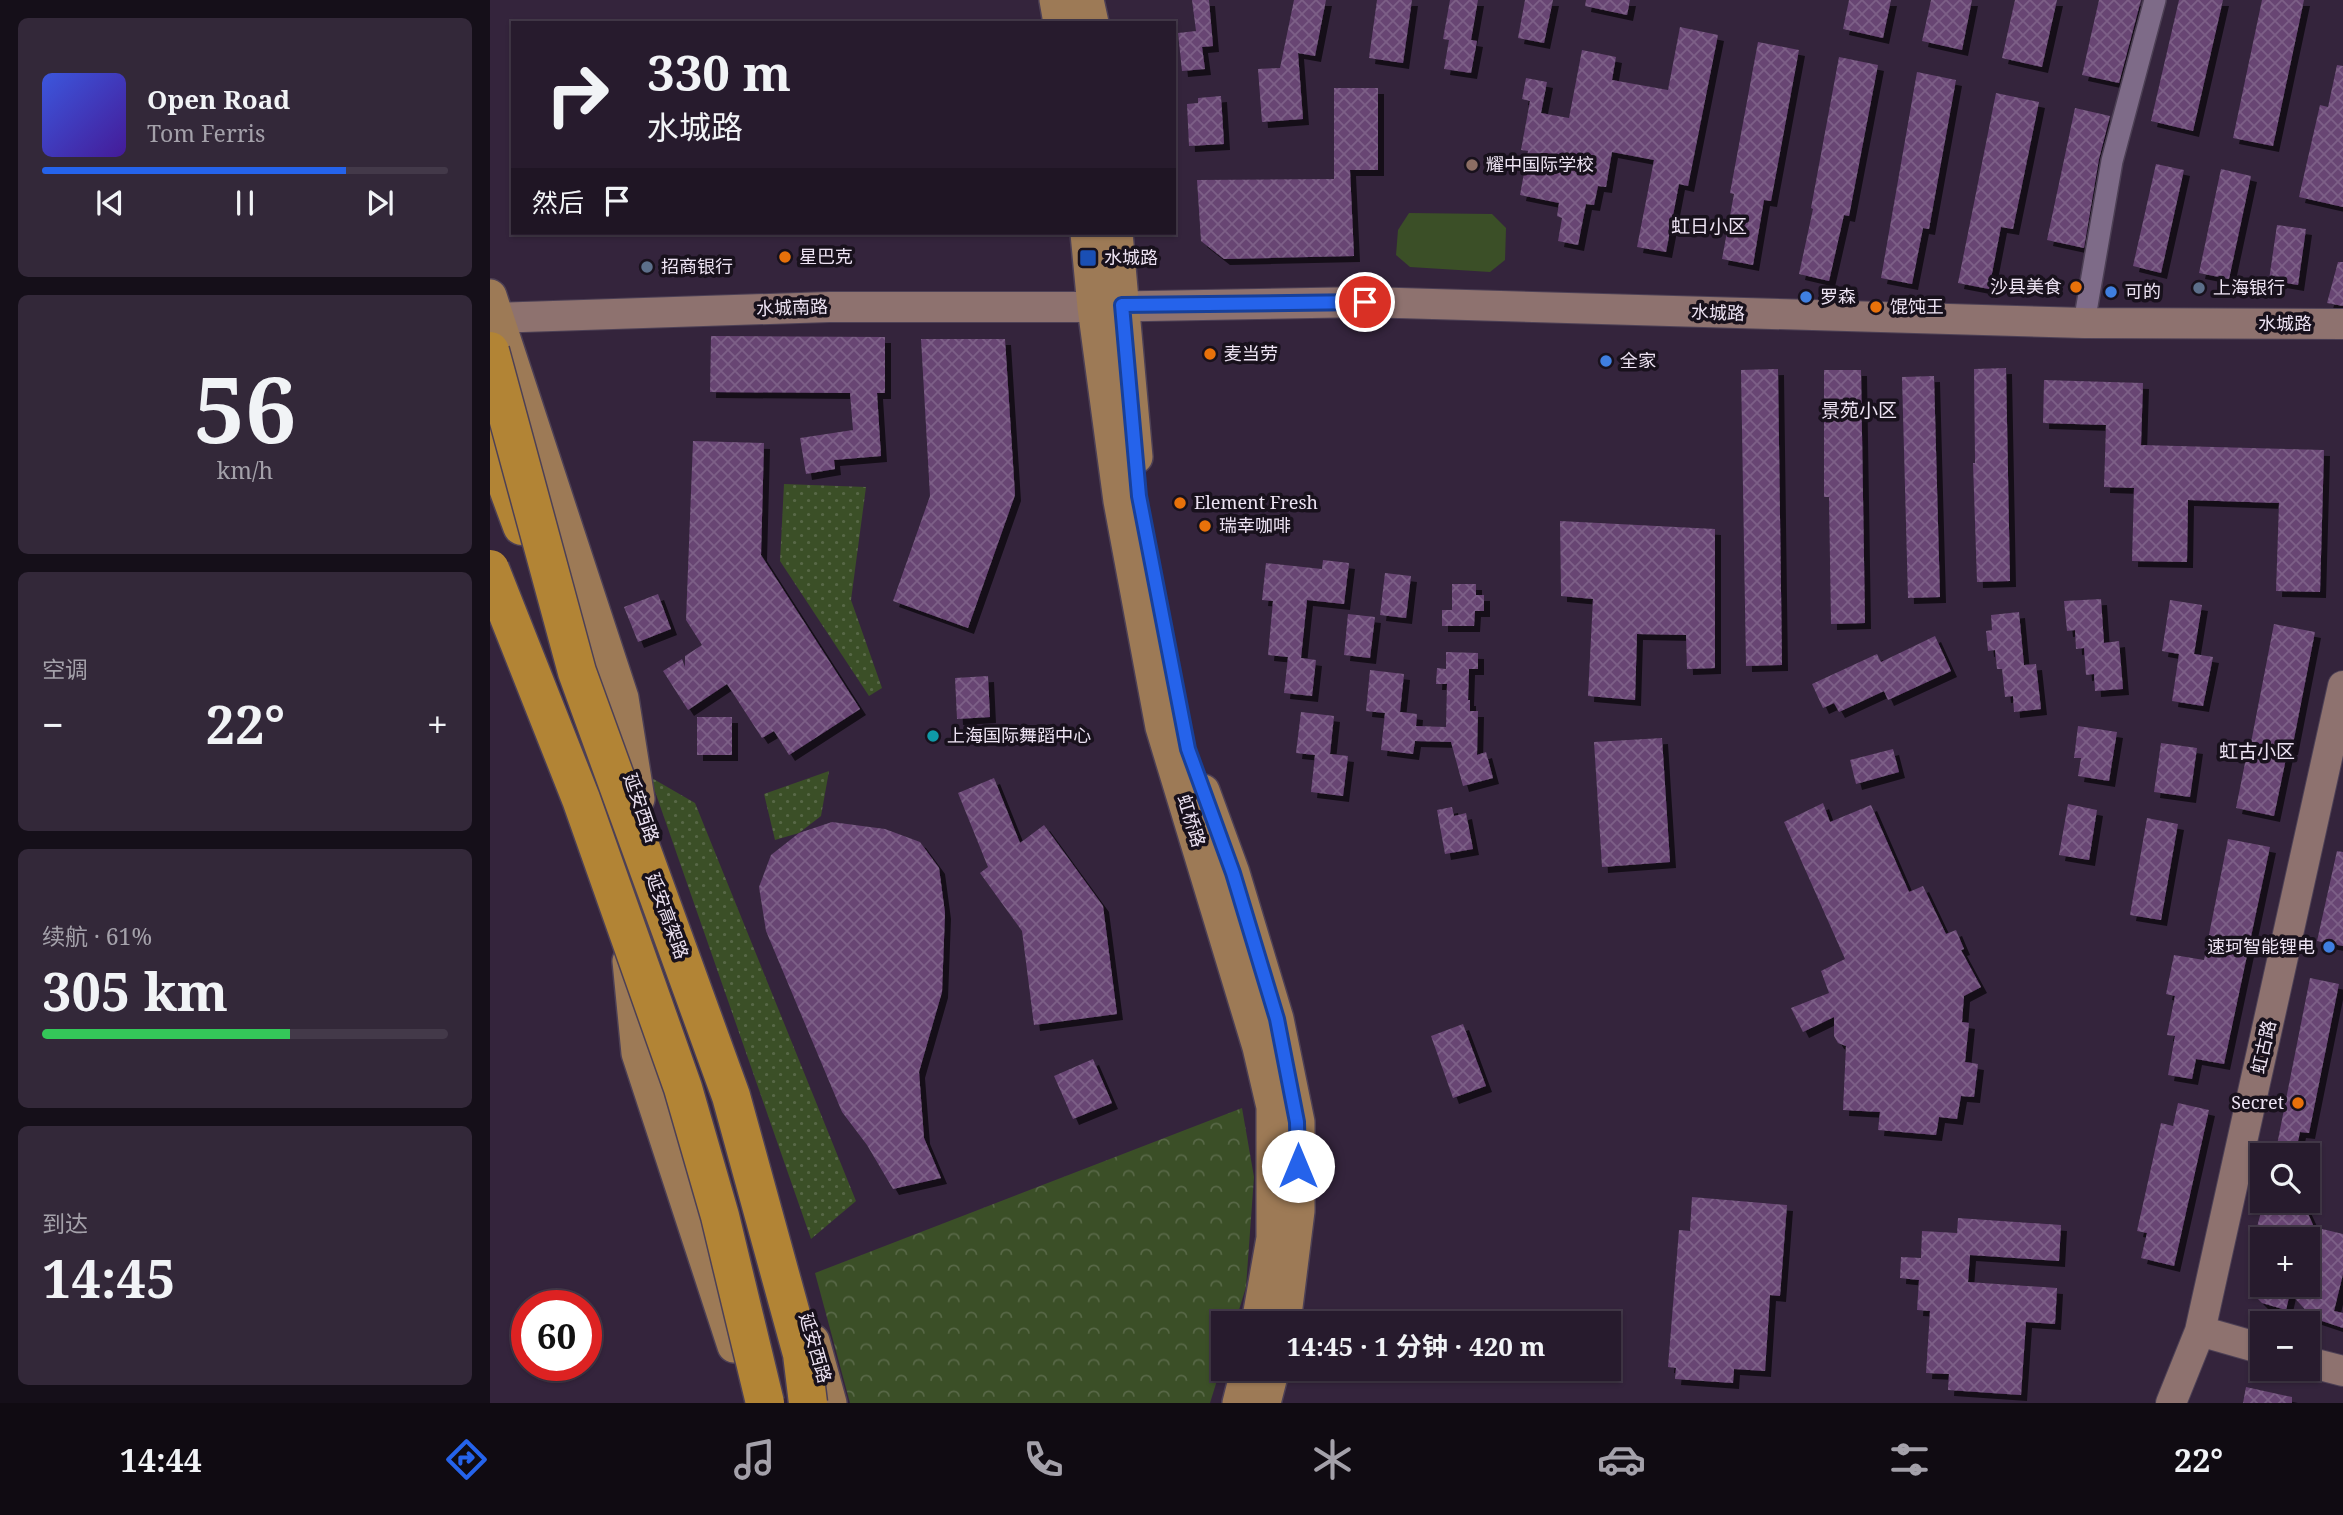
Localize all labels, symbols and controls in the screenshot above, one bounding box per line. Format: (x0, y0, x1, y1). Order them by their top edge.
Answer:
text: 330 m (647, 39, 791, 105)
icon: right (532, 49, 623, 140)
text: Open Road (147, 81, 290, 117)
text: 水城路 (647, 105, 743, 148)
text: Tom Ferris (147, 117, 265, 149)
place label: 耀中国际学校 (1486, 152, 1594, 176)
marker: 耀中国际学校 (1464, 157, 1480, 173)
icon: arrive (598, 182, 636, 220)
icon: previous (91, 184, 129, 222)
icon: pause (226, 184, 264, 222)
icon: next (361, 184, 399, 222)
text: 然后 (532, 184, 584, 220)
district label: 虹日小区 (1671, 213, 1747, 239)
place label: 星巴克 (799, 244, 853, 268)
place label: 水城路 (1104, 245, 1158, 269)
marker: 水城路 (1078, 248, 1098, 268)
marker: 星巴克 (777, 249, 793, 265)
place label: 招商银行 (661, 254, 733, 278)
marker: 招商银行 (639, 259, 655, 275)
pin (1335, 272, 1395, 332)
place label: 沙县美食 (1990, 274, 2062, 298)
place label: 上海银行 (2213, 275, 2285, 299)
marker: 沙县美食 (2068, 279, 2084, 295)
place label: 可的 (2125, 279, 2161, 303)
marker: 上海银行 (2191, 280, 2207, 296)
icon: arrive (1346, 283, 1384, 321)
place label: 罗森 (1820, 284, 1856, 308)
marker: 可的 (2103, 284, 2119, 300)
marker: 罗森 (1798, 289, 1814, 305)
street label: 水城南路 (756, 294, 828, 320)
place label: 馄饨王 (1890, 294, 1944, 318)
street label: 水城路 (1691, 299, 1745, 325)
marker: 馄饨王 (1868, 299, 1884, 315)
street label: 水城路 (2258, 311, 2312, 335)
place label: 麦当劳 (1224, 341, 1278, 365)
text: 56 (194, 346, 296, 470)
marker: 麦当劳 (1202, 346, 1218, 362)
place label: 全家 (1620, 348, 1656, 372)
marker: 全家 (1598, 353, 1614, 369)
district label: 景苑小区 (1821, 397, 1897, 423)
text: km/h (217, 454, 273, 486)
place label: Element Fresh (1194, 490, 1318, 514)
marker: Element Fresh (1172, 495, 1188, 511)
place label: 瑞幸咖啡 (1219, 513, 1291, 537)
marker: 瑞幸咖啡 (1197, 518, 1213, 534)
text: 空调 (42, 653, 88, 685)
text: 22° (206, 688, 285, 759)
text: − (42, 698, 64, 750)
text: + (427, 698, 448, 750)
place label: 上海国际舞蹈中心 (947, 723, 1091, 747)
marker: 上海国际舞蹈中心 (925, 728, 941, 744)
district label: 虹古小区 (2219, 738, 2295, 764)
street label: 延安西路 (619, 770, 665, 846)
street label: 虹桥路 (1173, 791, 1211, 850)
street label: 延安高架路 (641, 869, 695, 962)
text: 续航 · 61% (42, 920, 152, 952)
place label: 速珂智能锂电 (2207, 934, 2315, 958)
marker: 速珂智能锂电 (2321, 939, 2337, 955)
text: 305 km (42, 955, 228, 1026)
street label: 虹古路 (2245, 1018, 2281, 1076)
place label: Secret (2231, 1090, 2284, 1114)
marker: Secret (2290, 1095, 2306, 1111)
position arrow (1261, 1129, 1335, 1203)
map controls (2250, 1143, 2320, 1381)
button: search (2250, 1143, 2320, 1213)
text: 到达 (42, 1207, 88, 1239)
button: + (2250, 1227, 2320, 1297)
text: 14:45 (42, 1242, 175, 1313)
speed limit sign: 60 (511, 1290, 602, 1381)
street label: 延安西路 (795, 1310, 837, 1386)
button: − (2250, 1311, 2320, 1381)
text: 14:45 · 1 分钟 · 420 m (1287, 1328, 1545, 1364)
icon: directions (442, 1435, 491, 1484)
icon: music (730, 1435, 779, 1484)
icon: phone (1019, 1435, 1068, 1484)
icon: climate (1308, 1435, 1357, 1484)
icon: car (1597, 1435, 1646, 1484)
icon: filters (1885, 1435, 1934, 1484)
text: 14:44 (120, 1438, 202, 1481)
text: 22° (2174, 1438, 2223, 1481)

